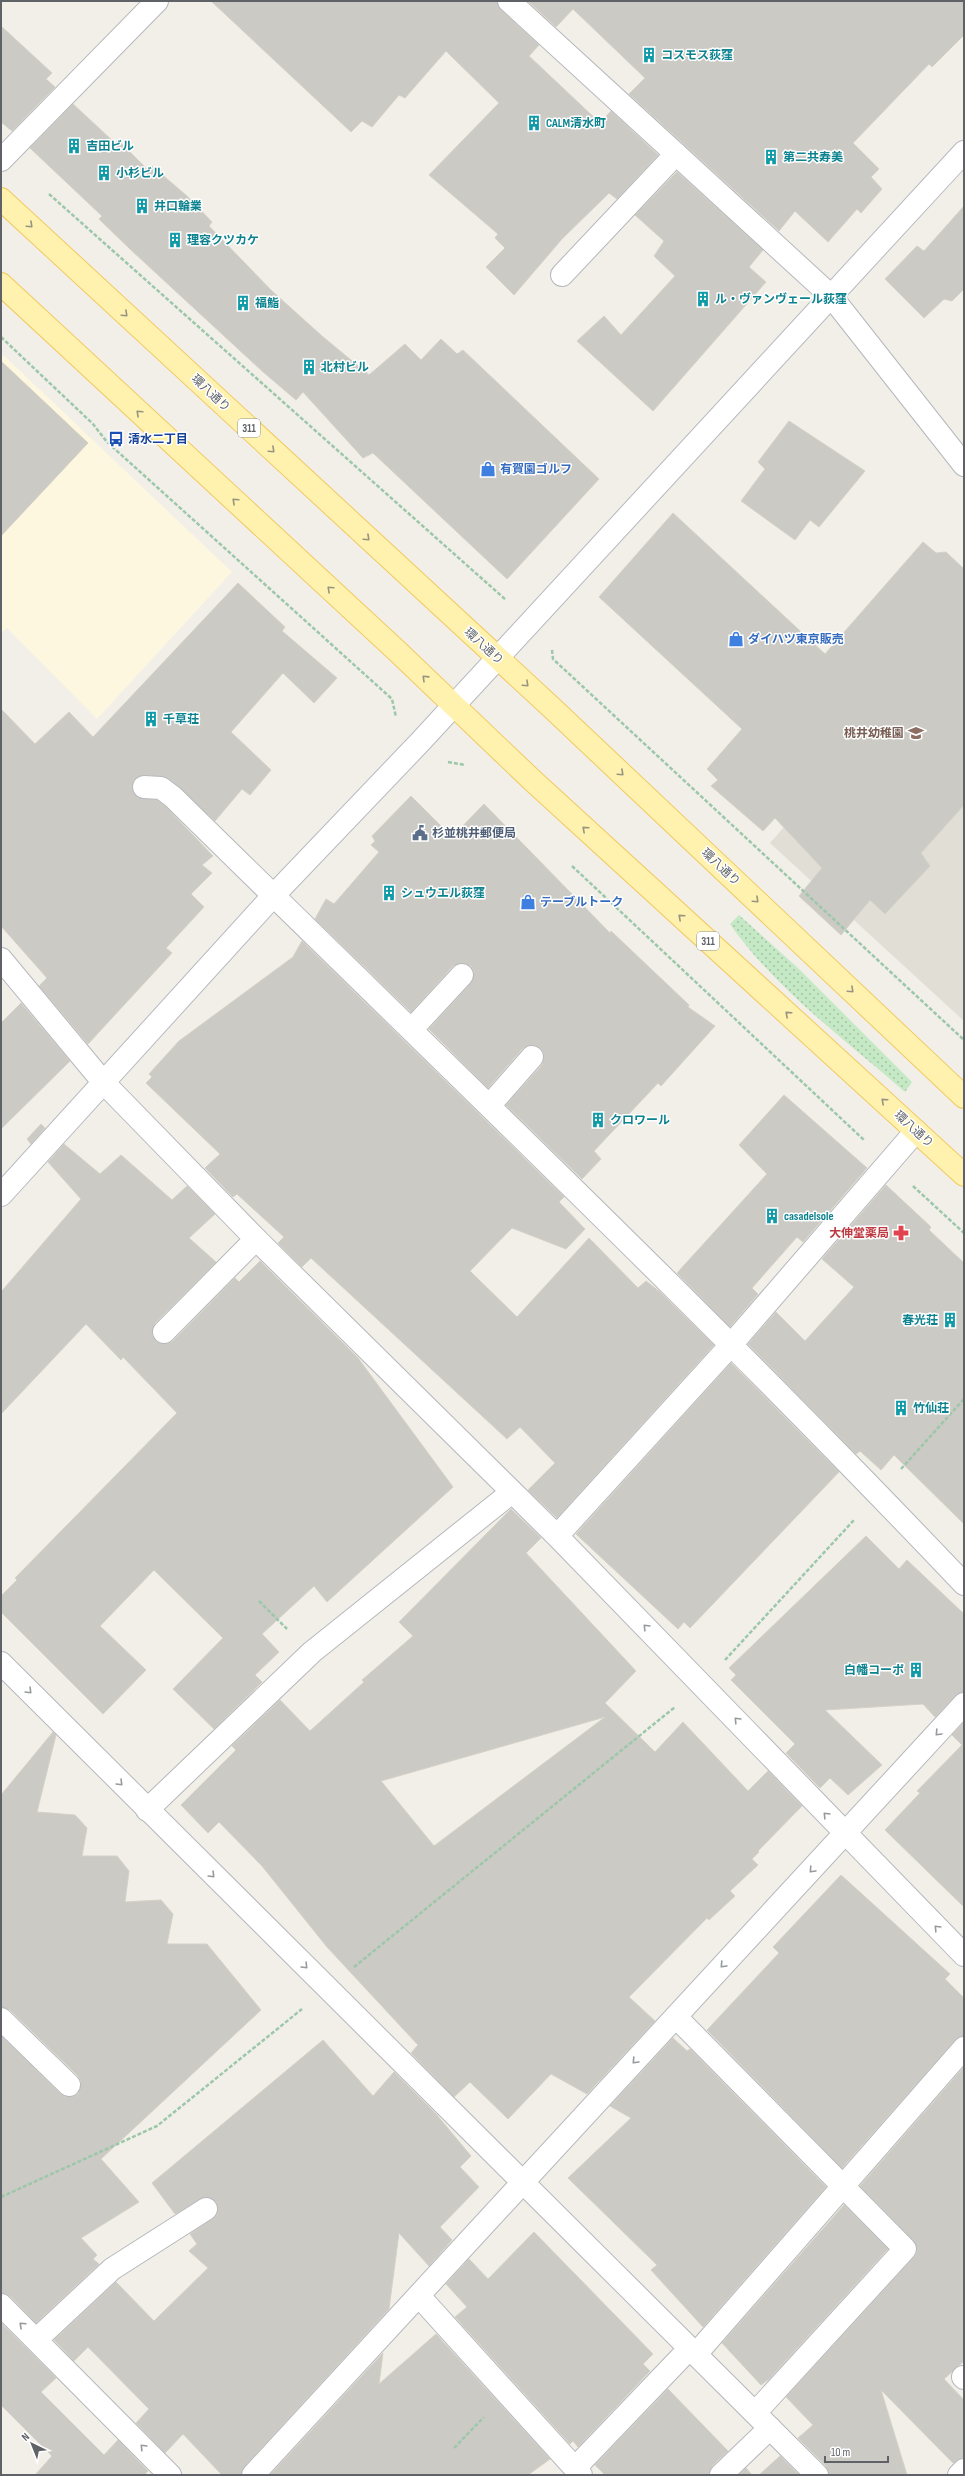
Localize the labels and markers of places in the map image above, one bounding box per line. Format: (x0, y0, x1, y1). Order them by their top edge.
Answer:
building icon: コスモス荻窪 (640, 46, 658, 64)
place label: コスモス荻窪 (661, 48, 733, 63)
building icon: CALM清水町 (525, 114, 543, 132)
place label: CALM清水町 (546, 116, 606, 131)
building icon: 吉田ビル (65, 137, 83, 155)
place label: 吉田ビル (86, 139, 134, 154)
building icon: 第二共寿美 (762, 148, 780, 166)
place label: 第二共寿美 (783, 150, 843, 165)
building icon: 小杉ビル (95, 164, 113, 182)
place label: 小杉ビル (116, 166, 164, 181)
building icon: 井口輪業 (133, 197, 151, 215)
place label: 井口輪業 (154, 199, 202, 214)
building icon: 理容クツカケ (166, 231, 184, 249)
place label: 理容クツカケ (187, 233, 259, 248)
building icon: ル・ヴァンヴェール荻窪 (694, 290, 712, 308)
place label: ル・ヴァンヴェール荻窪 (715, 292, 847, 307)
building icon: 福鮨 (234, 294, 252, 312)
place label: 福鮨 (255, 296, 279, 311)
building icon: 北村ビル (300, 358, 318, 376)
place label: 北村ビル (321, 360, 369, 375)
bus stop icon: 清水二丁目 (107, 430, 125, 448)
place label: 清水二丁目 (128, 432, 188, 447)
shop icon: 有賀園ゴルフ (479, 460, 497, 478)
place label: 有賀園ゴルフ (500, 462, 572, 477)
shop icon: ダイハツ東京販売 (727, 630, 745, 648)
place label: ダイハツ東京販売 (748, 632, 844, 647)
building icon: 千草荘 (142, 710, 160, 728)
place label: 千草荘 (163, 712, 199, 727)
school or university icon: 桃井幼稚園 (907, 724, 925, 742)
place label: 桃井幼稚園 (844, 726, 904, 741)
public building icon: 杉並桃井郵便局 (411, 824, 429, 842)
place label: 杉並桃井郵便局 (432, 826, 516, 841)
building icon: シュウエル荻窪 (380, 884, 398, 902)
place label: シュウエル荻窪 (401, 886, 485, 901)
shop icon: テーブルトーク (519, 893, 537, 911)
place label: テーブルトーク (540, 895, 623, 910)
building icon: クロワール (589, 1111, 607, 1129)
place label: クロワール (610, 1113, 670, 1128)
building icon: casadelsole (763, 1207, 781, 1225)
place label: casadelsole (784, 1209, 834, 1224)
pharmacy icon: 大伸堂薬局 (892, 1224, 910, 1242)
place label: 大伸堂薬局 (829, 1226, 889, 1241)
building icon: 春光荘 (941, 1311, 959, 1329)
place label: 春光荘 (902, 1313, 938, 1328)
building icon: 竹仙荘 (892, 1399, 910, 1417)
place label: 竹仙荘 (913, 1401, 949, 1416)
building icon: 白幡コーポ (907, 1661, 925, 1679)
place label: 白幡コーポ (844, 1663, 904, 1678)

